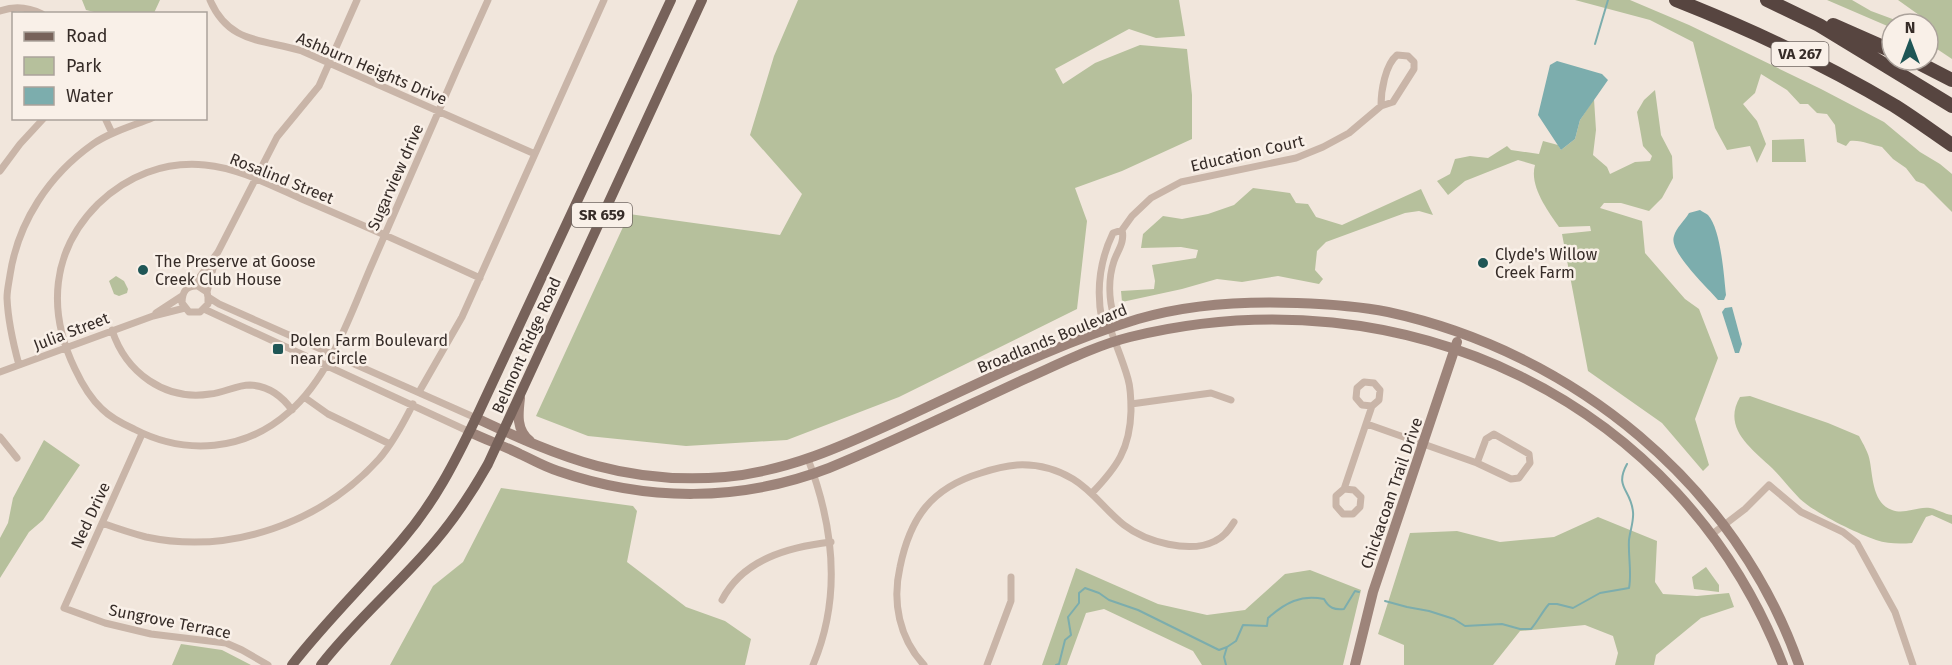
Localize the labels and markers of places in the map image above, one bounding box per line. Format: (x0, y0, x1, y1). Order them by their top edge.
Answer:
place label: Clyde's Willow Creek Farm (1495, 245, 1598, 282)
place label: The Preserve at Goose Creek Club House (155, 252, 316, 289)
marker: Clyde's Willow Creek Farm (1476, 256, 1490, 270)
marker: The Preserve at Goose Creek Club House (136, 263, 150, 277)
place label: Polen Farm Boulevard near Circle (290, 331, 448, 368)
marker: Polen Farm Boulevard near Circle (271, 342, 285, 356)

